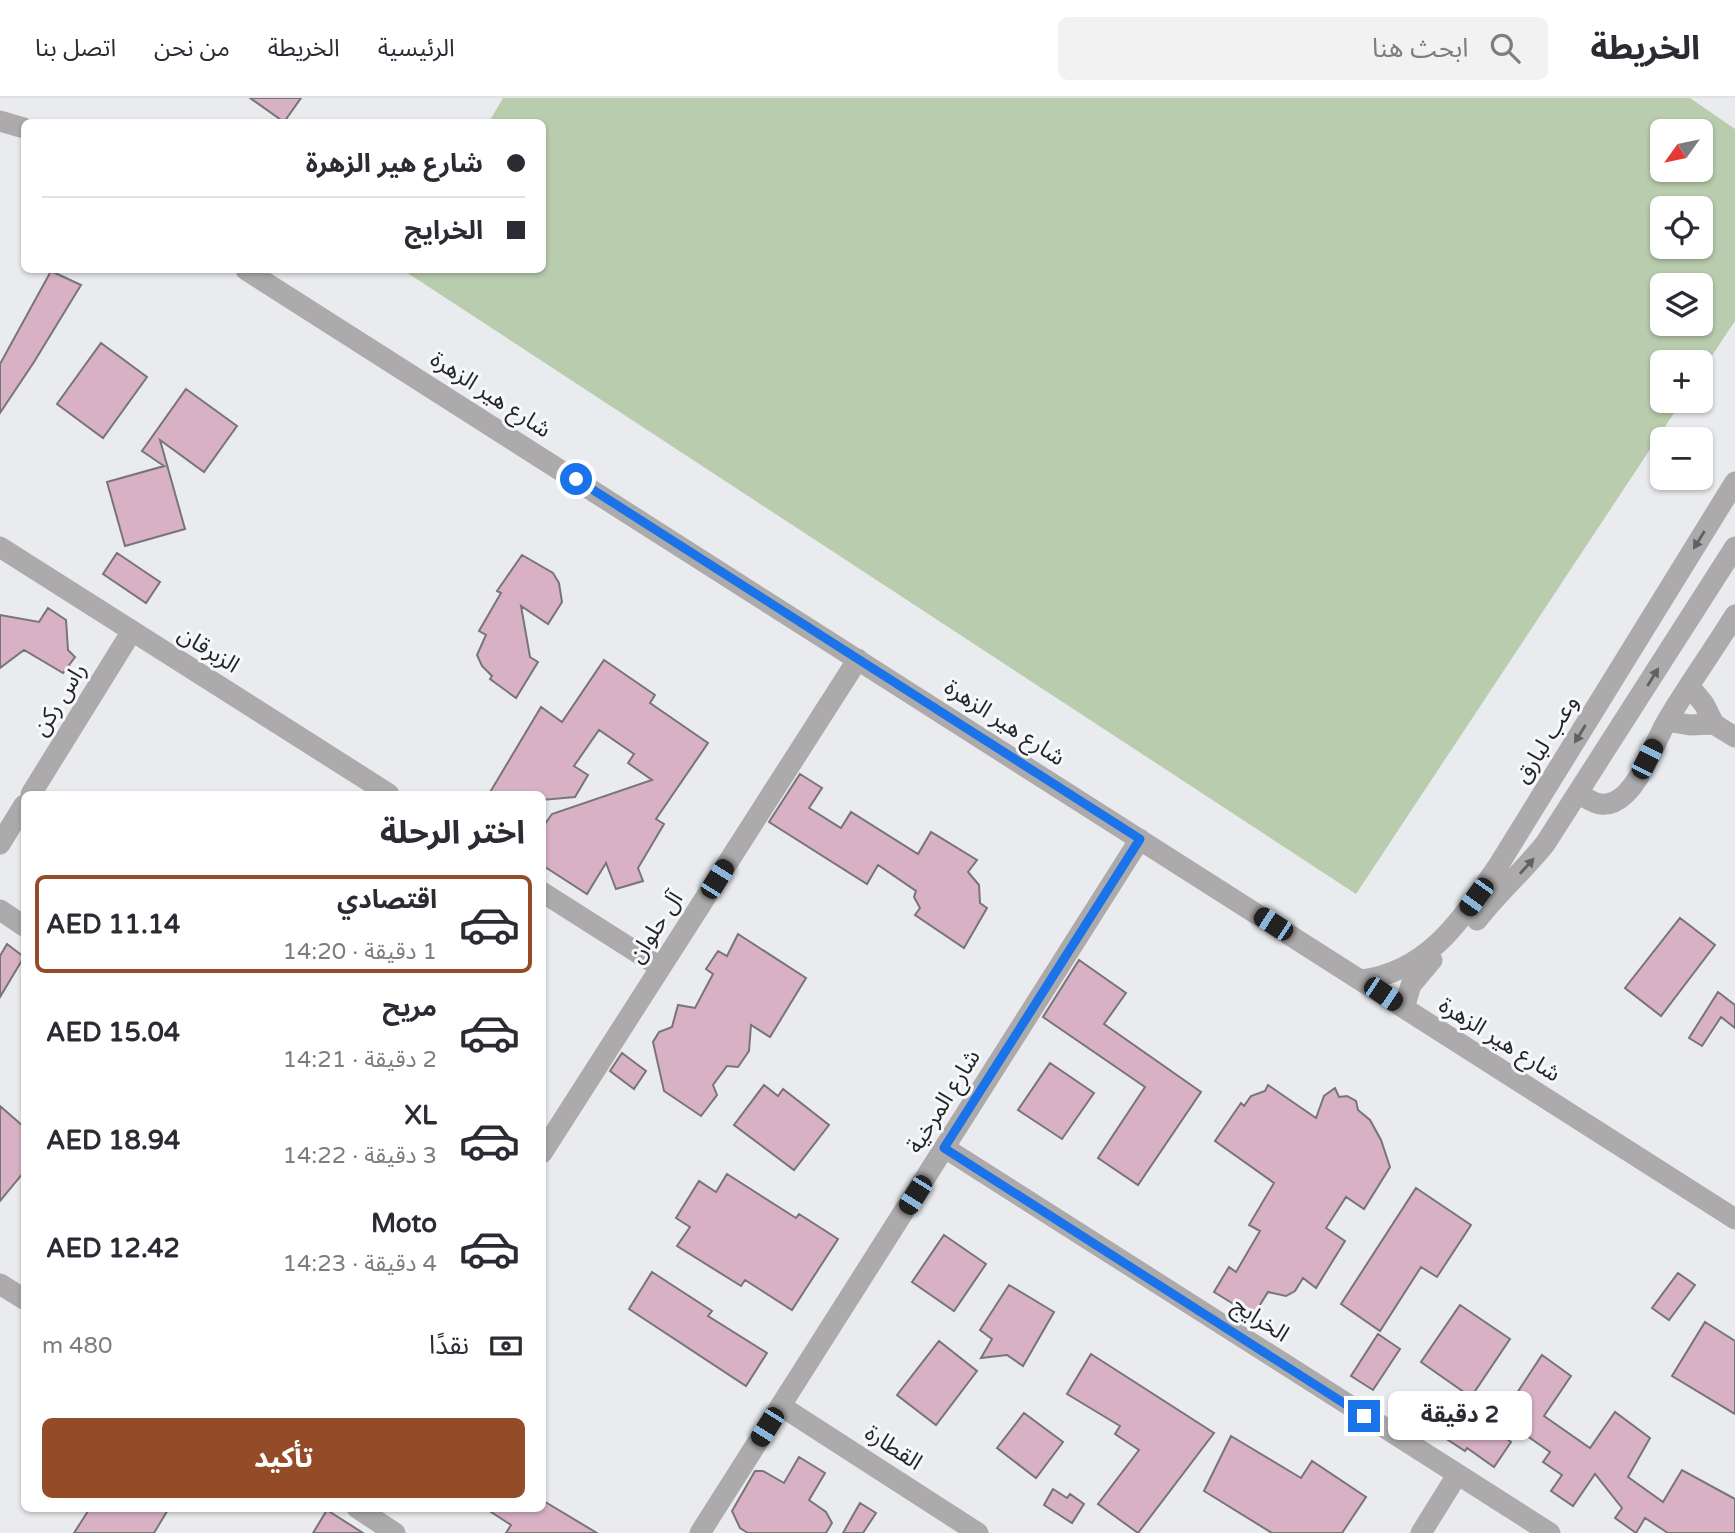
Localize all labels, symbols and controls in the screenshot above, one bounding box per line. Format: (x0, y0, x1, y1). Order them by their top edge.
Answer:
search box (1058, 17, 1548, 80)
icon: search (1486, 29, 1524, 67)
text: الخريطة (1590, 29, 1700, 68)
text: ابحث هنا (1372, 33, 1468, 64)
text: اتصل بنا (35, 34, 116, 63)
text: من نحن (154, 34, 230, 63)
text: الخريطة (268, 34, 340, 63)
text: الرئيسية (378, 34, 455, 63)
north arrow (1650, 119, 1713, 182)
map controls (1650, 119, 1713, 490)
text: شارع هير الزهرة (306, 148, 483, 179)
button: locate (1650, 196, 1713, 259)
text: الخرايج (404, 215, 483, 246)
button: layers (1650, 273, 1713, 336)
street label: شارع هير الزهرة (424, 346, 556, 446)
button: + (1650, 350, 1713, 413)
button: − (1650, 427, 1713, 490)
route start (560, 463, 592, 495)
one-way arrow (1693, 531, 1706, 550)
street label: الزبرقان (173, 620, 244, 680)
street label: راس ركن (27, 658, 93, 741)
one-way arrow (1647, 667, 1660, 686)
street label: شارع هير الزهرة (938, 674, 1070, 774)
street label: وعب لبارق (1509, 690, 1585, 789)
one-way arrow (1573, 725, 1586, 744)
car (1629, 736, 1666, 782)
text: اختر الرحلة (380, 814, 525, 852)
car (697, 856, 738, 902)
one-way arrow (1519, 857, 1535, 875)
car (1456, 874, 1497, 920)
text: اقتصادي (337, 884, 437, 915)
street label: آل حلوان (622, 885, 690, 969)
icon: car (458, 893, 521, 956)
car (1250, 904, 1297, 944)
text: AED 11.14 (46, 909, 180, 940)
text: 1 دقيقة · 14:20 (282, 938, 437, 966)
car (1360, 974, 1407, 1014)
street label: شارع هير الزهرة (1432, 991, 1565, 1090)
text: مريح (382, 992, 437, 1023)
icon: car (458, 1001, 521, 1064)
text: AED 15.04 (46, 1017, 180, 1048)
street label: شارع المرخية (901, 1044, 988, 1160)
text: 2 دقيقة · 14:21 (282, 1046, 437, 1074)
text: XL (405, 1100, 437, 1131)
icon: car (458, 1109, 521, 1172)
text: AED 18.94 (46, 1125, 180, 1156)
text: 3 دقيقة · 14:22 (282, 1142, 437, 1170)
car (895, 1172, 936, 1218)
text: Moto (371, 1208, 437, 1239)
icon: car (458, 1217, 521, 1280)
text: AED 12.42 (46, 1233, 180, 1264)
text: 4 دقيقة · 14:23 (282, 1250, 437, 1278)
street label: الخرايج (1226, 1291, 1294, 1350)
icon: cash (487, 1327, 525, 1365)
text: نقدًا (429, 1330, 469, 1361)
text: 480 m (42, 1332, 112, 1360)
callout: 2 دقيقة (1388, 1392, 1532, 1440)
route end (1348, 1400, 1380, 1432)
text: 2 دقيقة (1421, 1401, 1499, 1429)
car (747, 1404, 788, 1450)
button: تأكيد (42, 1418, 525, 1498)
street label: القطارة (860, 1419, 927, 1477)

